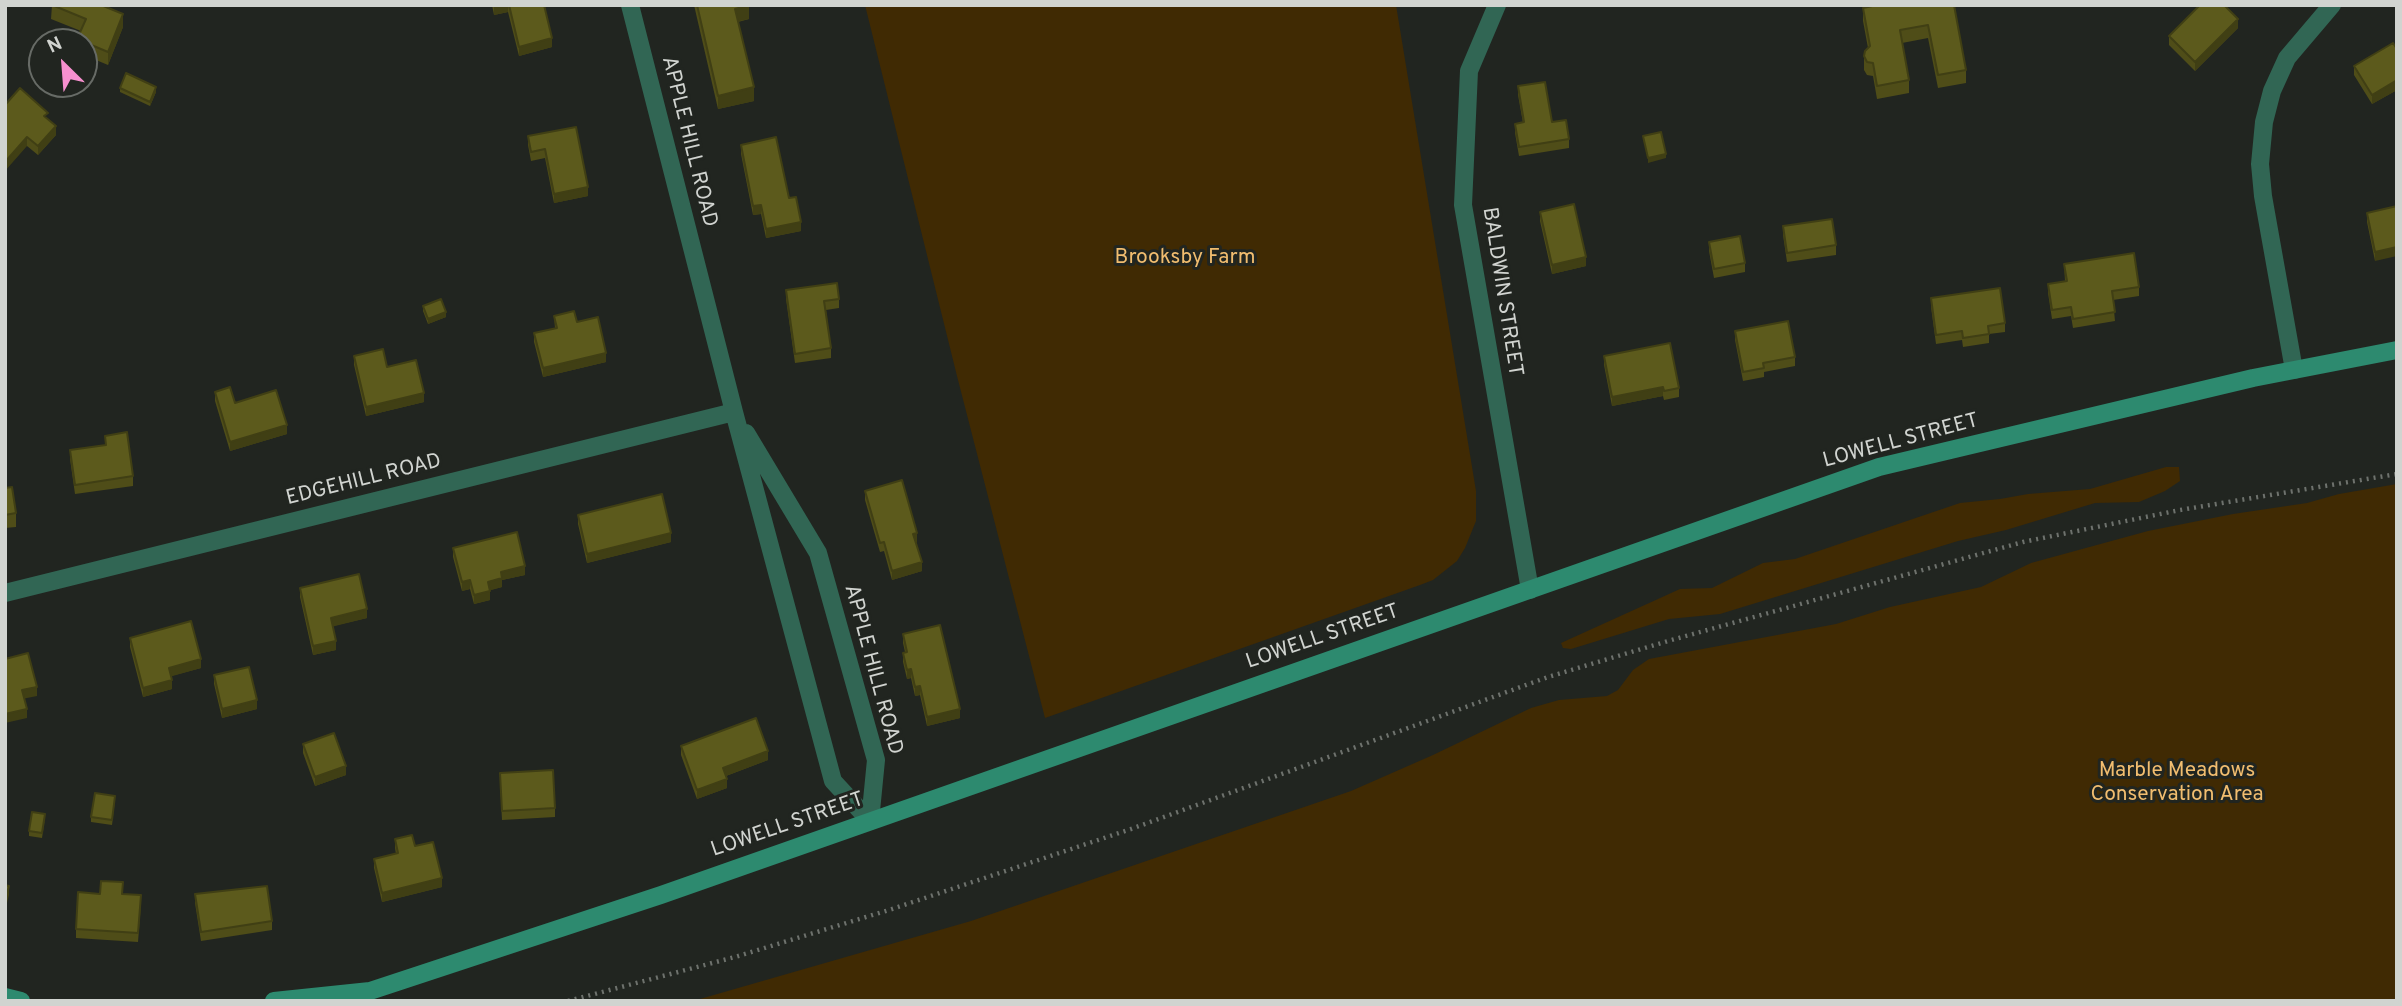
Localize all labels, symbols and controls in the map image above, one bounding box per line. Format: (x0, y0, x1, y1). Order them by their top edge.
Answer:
north arrow (28, 28, 98, 98)
text: N (44, 32, 66, 60)
street label: APPLE HILL ROAD (655, 54, 721, 230)
street label: BALDWIN STREET (1475, 206, 1527, 378)
park label: Brooksby Farm (1115, 246, 1255, 272)
street label: LOWELL STREET (1820, 409, 1982, 475)
street label: EDGEHILL ROAD (284, 450, 444, 512)
street label: APPLE HILL ROAD (837, 582, 907, 758)
street label: LOWELL STREET (1243, 600, 1403, 676)
park label: Marble Meadows Conservation Area (2090, 759, 2264, 809)
street label: LOWELL STREET (708, 788, 868, 864)

